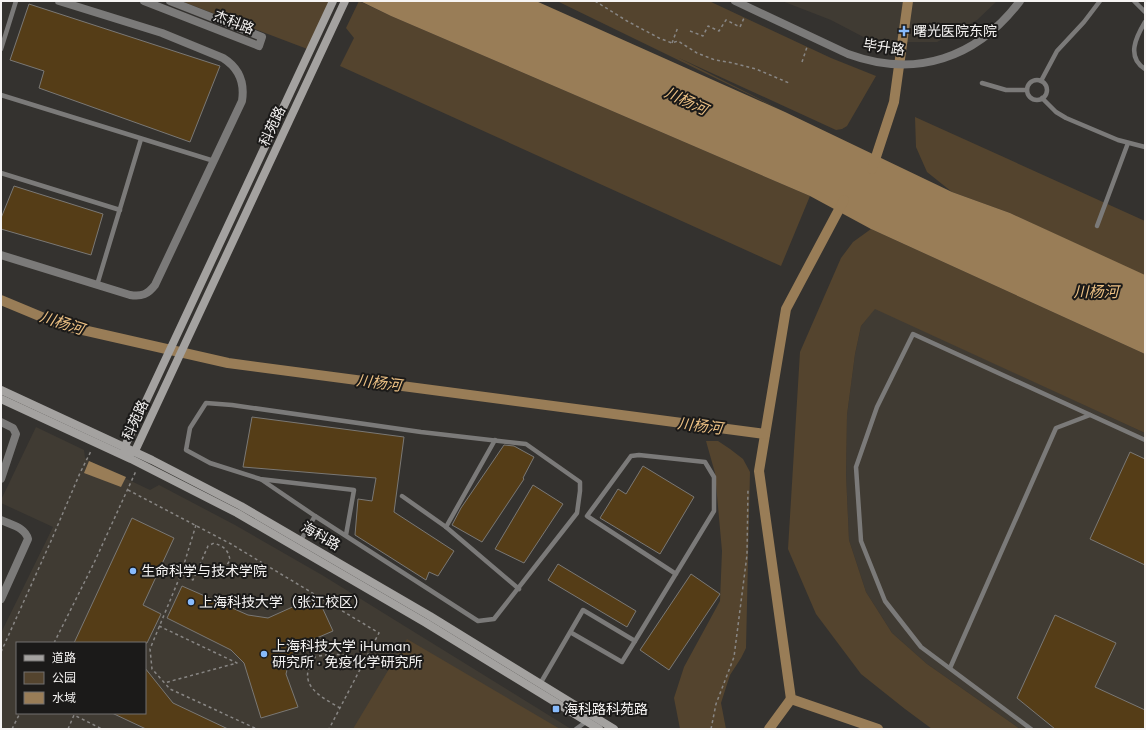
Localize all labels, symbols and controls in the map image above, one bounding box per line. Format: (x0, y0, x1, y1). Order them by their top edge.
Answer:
street label: 杰科路 (211, 6, 257, 38)
place label: 曙光医院东院 (913, 22, 997, 40)
marker: 曙光医院东院 (898, 25, 910, 37)
street label: 毕升路 (862, 35, 906, 59)
water label: 川杨河 (662, 82, 713, 120)
street label: 科苑路 (255, 103, 289, 149)
water label: 川杨河 (1073, 282, 1121, 301)
water label: 川杨河 (38, 307, 89, 339)
water label: 川杨河 (356, 370, 406, 395)
street label: 科苑路 (118, 397, 152, 443)
water label: 川杨河 (677, 413, 727, 438)
street label: 海科路 (298, 518, 344, 554)
place label: 生命科学与技术学院 (141, 562, 267, 580)
marker: 生命科学与技术学院 (128, 566, 138, 576)
place label: 上海科技大学（张江校区） (199, 593, 367, 611)
marker: 上海科技大学（张江校区） (186, 597, 196, 607)
place label: 上海科技大学 iHuman 研究所 · 免疫化学研究所 (272, 637, 423, 671)
legend (16, 642, 146, 714)
marker: 上海科技大学 iHuman 研究所 · 免疫化学研究所 (259, 649, 269, 659)
text: 道路 (52, 650, 76, 665)
text: 公园 (52, 670, 76, 685)
text: 水域 (52, 690, 76, 705)
place label: 海科路科苑路 (564, 700, 648, 718)
marker: 海科路科苑路 (551, 704, 561, 714)

